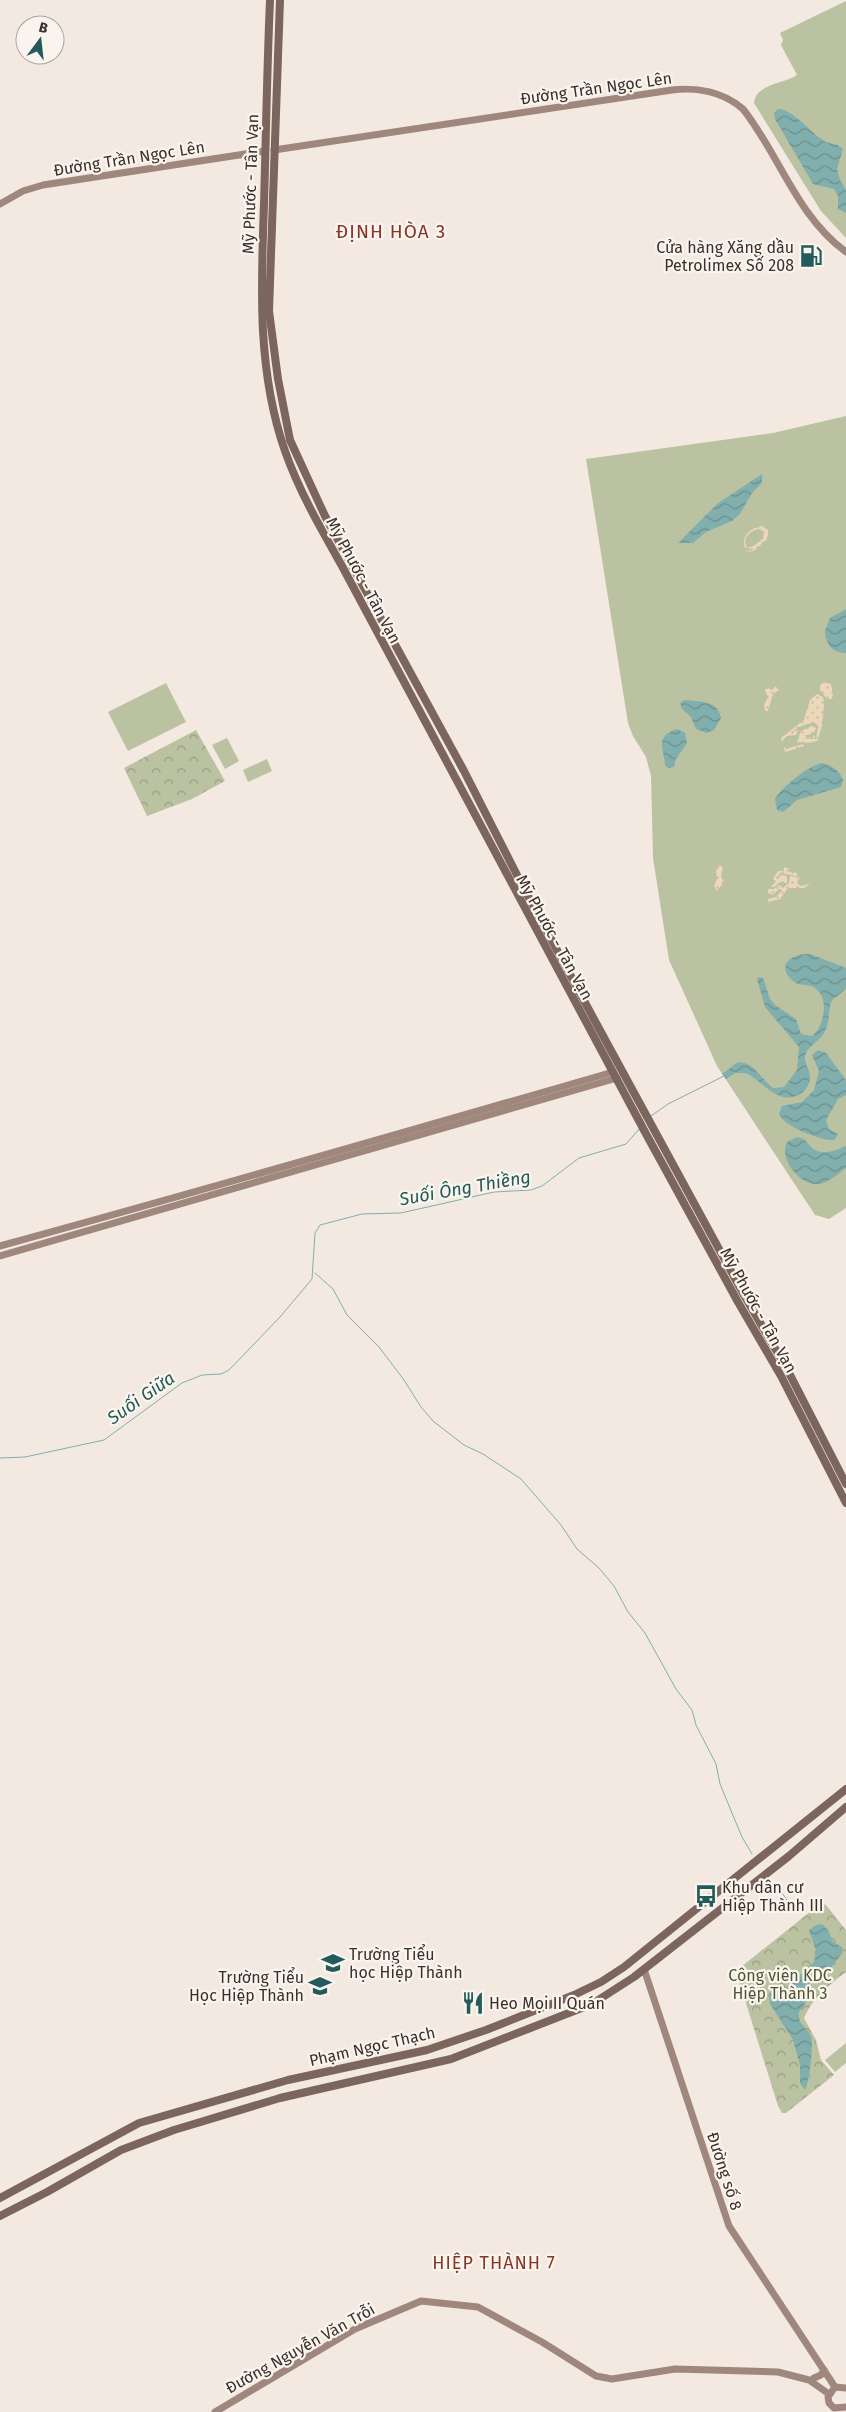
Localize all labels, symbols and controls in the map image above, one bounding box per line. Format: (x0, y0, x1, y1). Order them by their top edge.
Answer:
north arrow (15, 15, 65, 65)
text: B (37, 19, 50, 37)
street label: Đường Trần Ngọc Lên (519, 67, 673, 109)
street label: Mỹ Phước - Tân Vạn (239, 114, 262, 254)
street label: Đường Trần Ngọc Lên (52, 136, 206, 180)
district label: ĐỊNH HÒA 3 (336, 220, 446, 243)
place label: Cửa hàng Xăng dầu Petrolimex Số 208 (656, 237, 794, 275)
fuel station icon: Cửa hàng Xăng dầu Petrolimex Số 208 (798, 243, 824, 269)
street label: Mỹ Phước - Tân Vạn (322, 514, 405, 647)
street label: Mỹ Phước - Tân Vạn (512, 871, 597, 1003)
water label: Suối Ông Thiềng (397, 1166, 532, 1211)
street label: Mỹ Phước - Tân Vạn (716, 1244, 801, 1376)
water label: Suối Giữa (102, 1367, 179, 1430)
place label: Khu dân cư Hiệp Thành III (722, 1878, 823, 1915)
bus stop icon: Khu dân cư Hiệp Thành III (693, 1883, 719, 1909)
place label: Trường Tiểu học Hiệp Thành (349, 1944, 463, 1982)
school or university icon: Trường Tiểu học Hiệp Thành (320, 1950, 346, 1976)
park label: Công viên KDC Hiệp Thành 3 (728, 1966, 832, 2003)
place label: Trường Tiểu Học Hiệp Thành (189, 1967, 304, 2005)
school or university icon: Trường Tiểu Học Hiệp Thành (307, 1973, 333, 1999)
restaurant icon: Heo Mọi II Quán (460, 1990, 486, 2016)
place label: Heo Mọi II Quán (489, 1994, 605, 2013)
street label: Phạm Ngọc Thạch (307, 2023, 437, 2070)
street label: Đường số 8 (703, 2129, 747, 2213)
district label: HIỆP THÀNH 7 (432, 2251, 556, 2274)
street label: Đường Nguyễn Văn Trỗi (222, 2299, 378, 2397)

